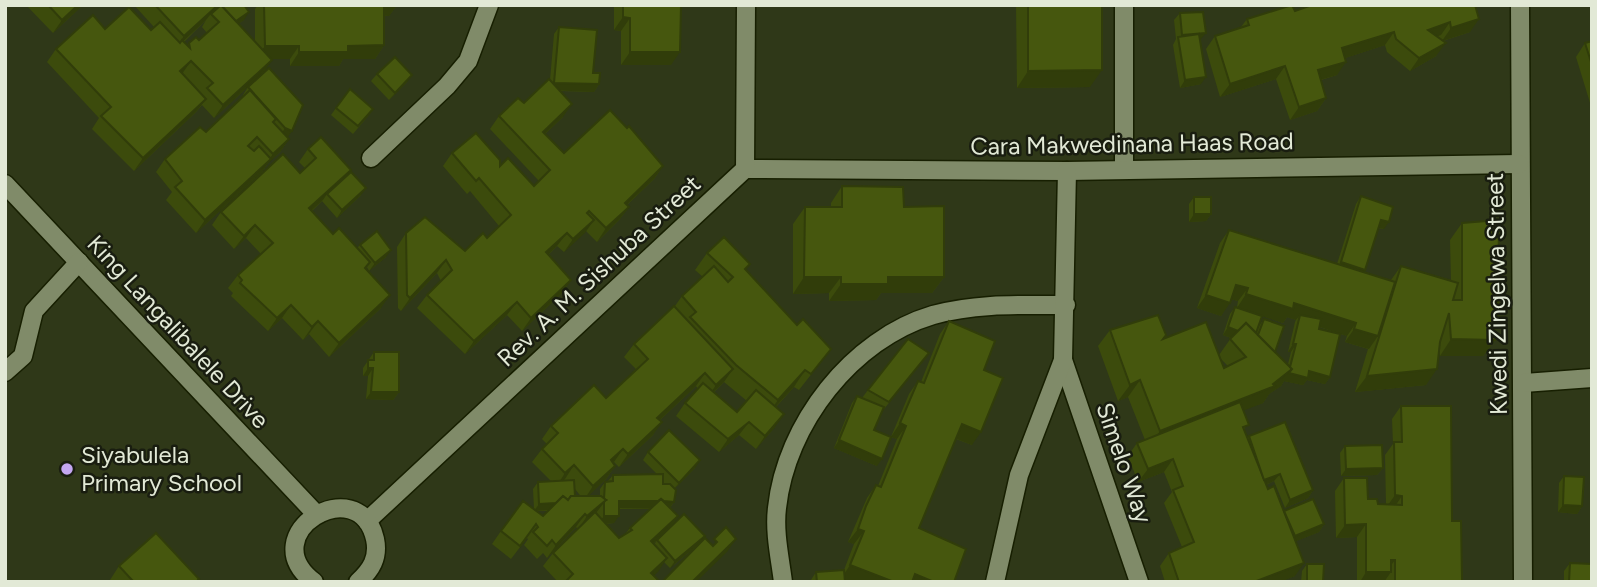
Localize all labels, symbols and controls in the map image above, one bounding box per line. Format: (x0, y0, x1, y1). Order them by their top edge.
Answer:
street label: Cara Makwedinana Haas Road (970, 126, 1294, 161)
street label: Rev. A. M. Sishuba Street (491, 169, 706, 372)
street label: Kwedi Zingelwa Street (1480, 173, 1513, 415)
street label: King Langalibalele Drive (81, 229, 275, 434)
street label: Simelo Way (1090, 399, 1159, 527)
place label: Siyabulela Primary School (81, 440, 242, 497)
marker: Siyabulela Primary School (59, 461, 75, 477)

